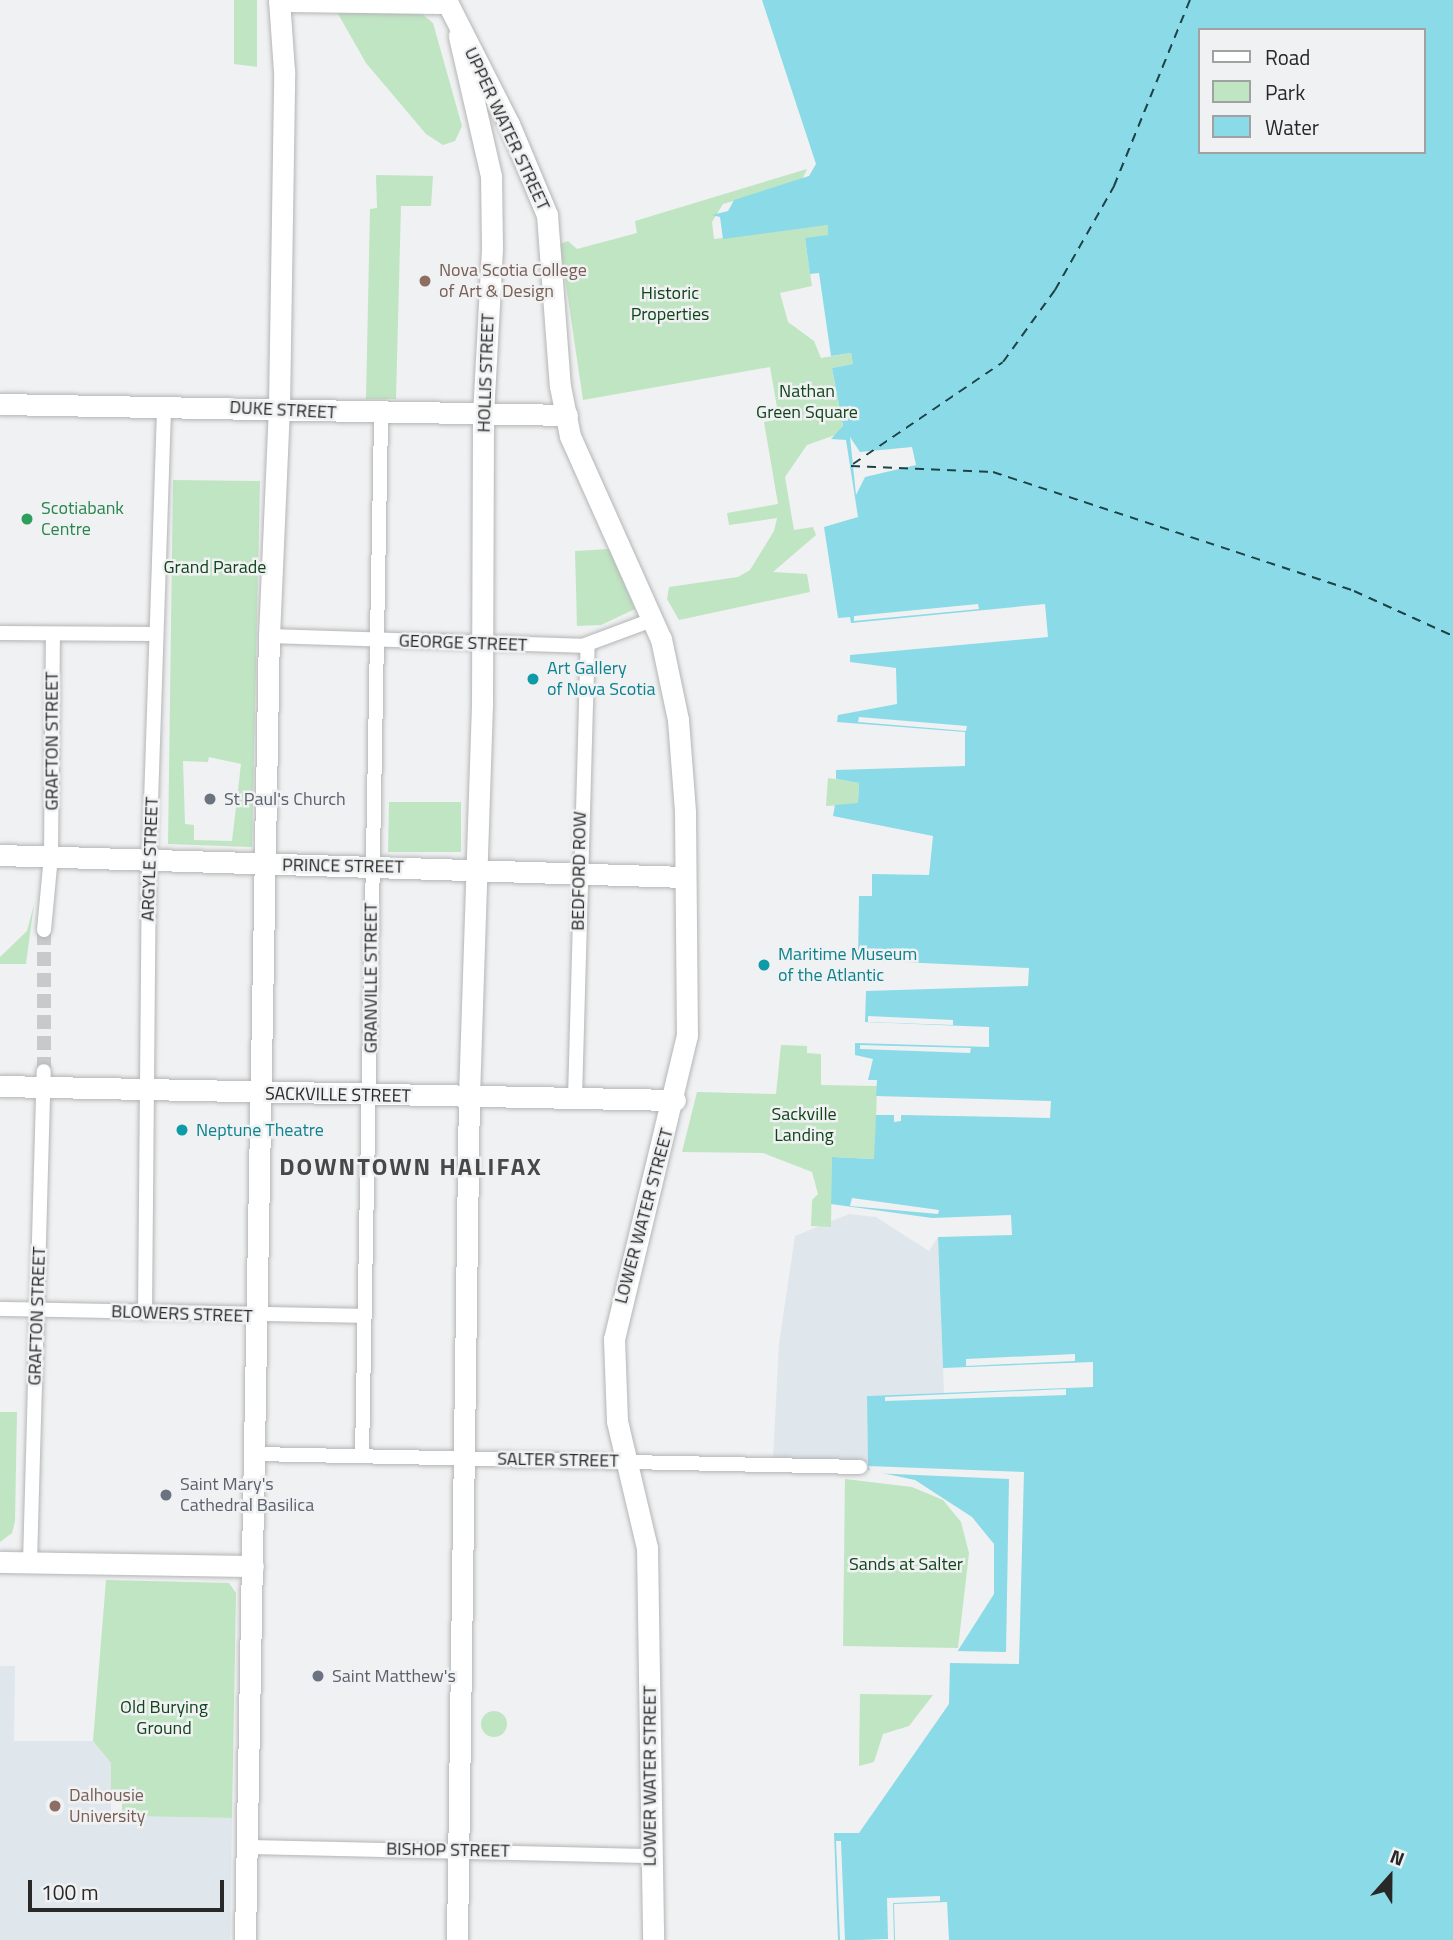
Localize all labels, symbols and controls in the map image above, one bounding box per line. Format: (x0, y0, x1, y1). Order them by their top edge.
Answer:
legend (1198, 28, 1425, 154)
text: Road (1265, 41, 1310, 73)
street label: UPPER WATER STREET (460, 44, 554, 214)
text: Park (1265, 76, 1305, 108)
text: Water (1265, 111, 1319, 143)
place label: Nova Scotia College of Art & Design (439, 260, 587, 302)
marker: Nova Scotia College of Art & Design (417, 273, 433, 289)
park label: Historic Properties (631, 283, 709, 326)
street label: HOLLIS STREET (473, 313, 499, 433)
park label: Nathan Green Square (756, 381, 858, 424)
street label: DUKE STREET (229, 396, 337, 424)
place label: Scotiabank Centre (41, 498, 124, 540)
marker: Scotiabank Centre (19, 511, 35, 527)
park label: Grand Parade (164, 556, 266, 578)
street label: GEORGE STREET (398, 630, 528, 656)
place label: Art Gallery of Nova Scotia (547, 658, 656, 700)
street label: GRAFTON STREET (41, 671, 63, 811)
marker: Art Gallery of Nova Scotia (525, 671, 541, 687)
place label: St Paul's Church (224, 788, 346, 810)
marker: St Paul's Church (202, 791, 218, 807)
street label: ARGYLE STREET (137, 796, 163, 922)
street label: BEDFORD ROW (567, 811, 591, 931)
street label: PRINCE STREET (282, 854, 404, 878)
street label: GRANVILLE STREET (360, 903, 382, 1053)
place label: Maritime Museum of the Atlantic (778, 944, 917, 986)
marker: Maritime Museum of the Atlantic (756, 957, 772, 973)
street label: SACKVILLE STREET (265, 1083, 411, 1107)
park label: Sackville Landing (771, 1104, 837, 1146)
place label: Neptune Theatre (196, 1119, 324, 1141)
marker: Neptune Theatre (174, 1122, 190, 1138)
street label: LOWER WATER STREET (610, 1126, 678, 1306)
district label: DOWNTOWN HALIFAX (281, 1153, 541, 1181)
street label: GRAFTON STREET (24, 1246, 50, 1386)
street label: BLOWERS STREET (111, 1301, 253, 1327)
street label: SALTER STREET (497, 1448, 619, 1472)
place label: Saint Mary's Cathedral Basilica (180, 1474, 314, 1516)
marker: Saint Mary's Cathedral Basilica (158, 1487, 174, 1503)
park label: Sands at Salter (849, 1553, 963, 1575)
place label: Saint Matthew's (332, 1665, 456, 1687)
marker: Saint Matthew's (310, 1668, 326, 1684)
street label: LOWER WATER STREET (639, 1686, 661, 1866)
park label: Old Burying Ground (120, 1697, 208, 1740)
place label: Dalhousie University (69, 1785, 145, 1828)
marker: Dalhousie University (47, 1798, 63, 1814)
street label: BISHOP STREET (386, 1838, 510, 1862)
text: N (1386, 1841, 1409, 1873)
north arrow (1355, 1842, 1425, 1912)
scale bar (32, 1867, 228, 1911)
text: 100 m (41, 1876, 98, 1908)

